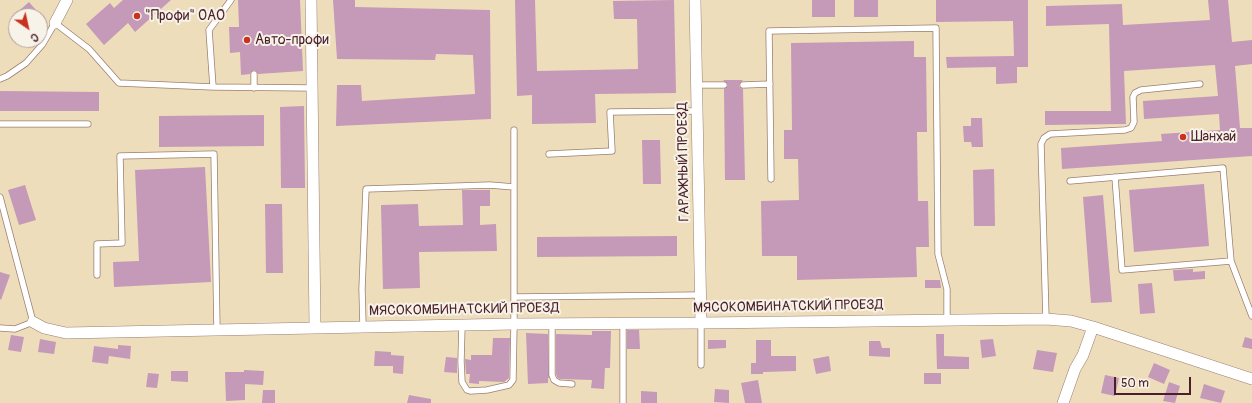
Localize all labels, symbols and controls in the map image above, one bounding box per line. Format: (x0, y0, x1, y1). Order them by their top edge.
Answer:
north arrow (8, 8, 48, 48)
place label: "Профи" ОАО (145, 8, 225, 24)
marker: "Профи" ОАО (132, 11, 142, 21)
text: С (28, 30, 41, 45)
place label: Авто-профи (255, 32, 329, 48)
marker: Авто-профи (242, 35, 252, 45)
street label: ГАРАЖНЫЙ ПРОЕЗД (675, 102, 693, 222)
place label: Шанхай (1191, 129, 1236, 145)
marker: Шанхай (1178, 132, 1188, 142)
street label: МЯСОКОМБИНАТСКИЙ ПРОЕЗД (693, 297, 883, 317)
street label: МЯСОКОМБИНАТСКИЙ ПРОЕЗД (369, 300, 559, 320)
scale bar (1116, 369, 1193, 395)
text: 50 m (1121, 376, 1149, 391)

